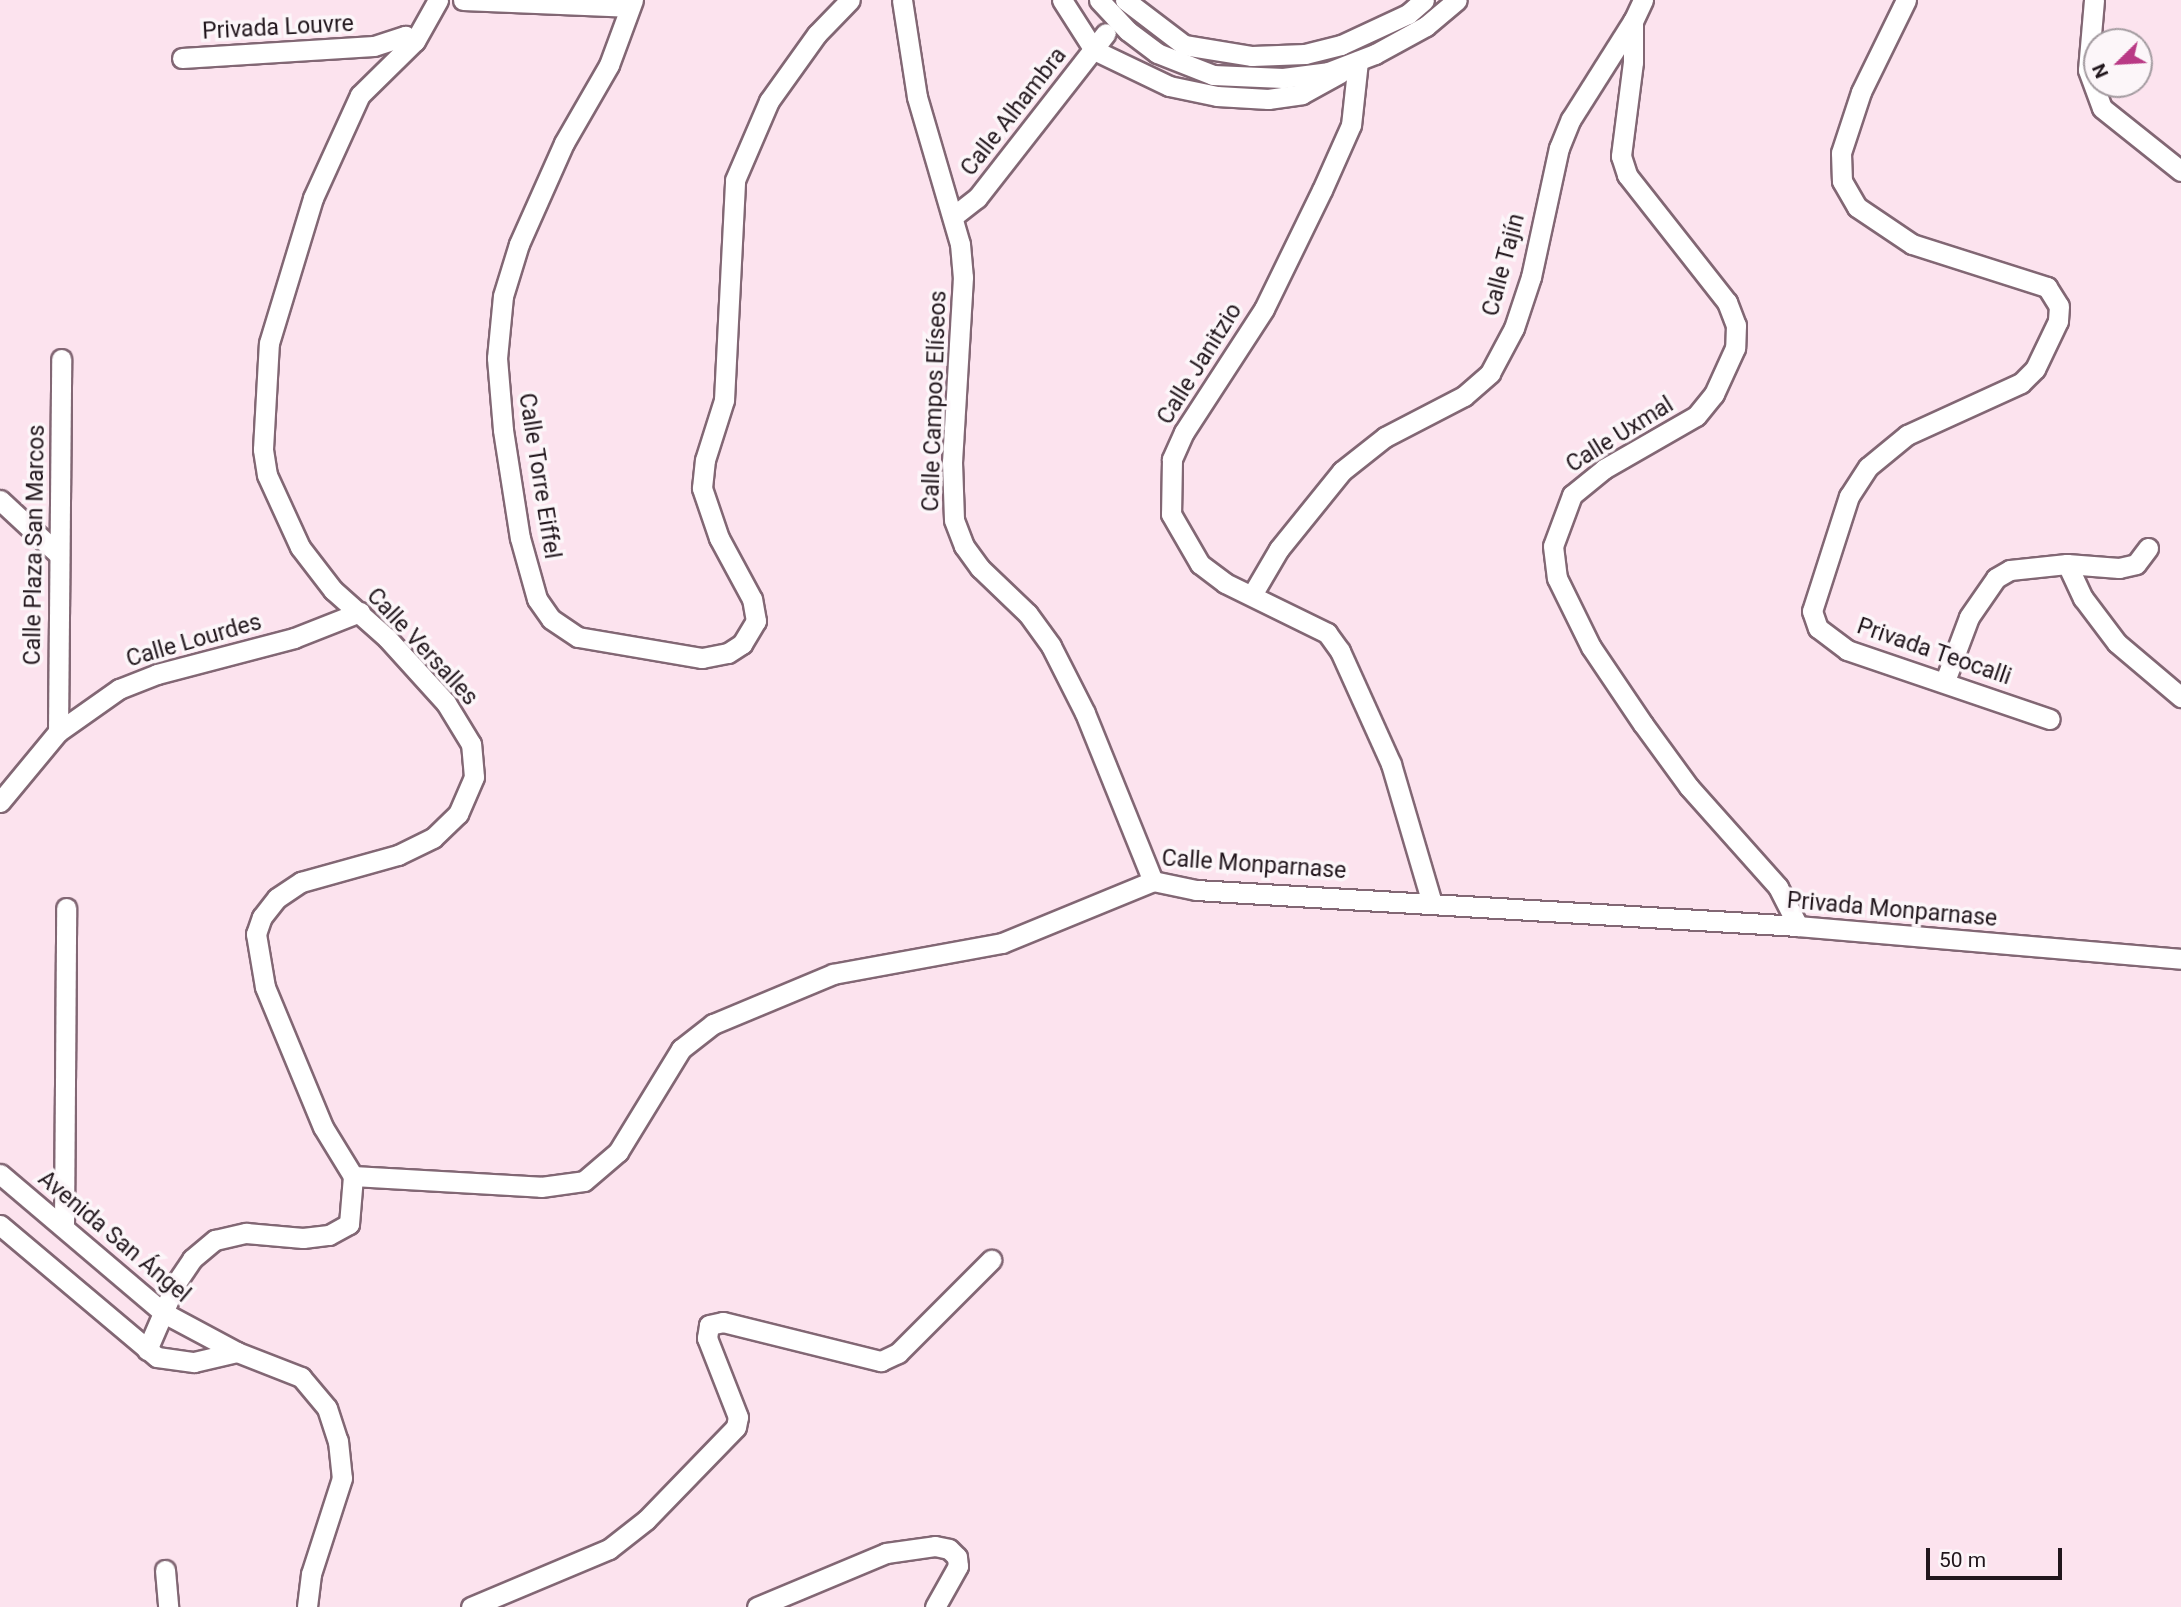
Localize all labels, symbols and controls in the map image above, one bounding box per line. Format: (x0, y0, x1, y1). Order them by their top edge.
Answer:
street label: Privada Louvre (202, 10, 354, 46)
north arrow (2083, 28, 2153, 98)
street label: Calle Alhambra (955, 42, 1073, 182)
text: N (2087, 60, 2113, 82)
street label: Calle Tajín (1477, 211, 1531, 319)
street label: Calle Campos Elíseos (917, 290, 953, 512)
street label: Calle Janitzio (1152, 298, 1248, 430)
street label: Calle Torre Eiffel (512, 391, 566, 561)
street label: Calle Uxmal (1561, 391, 1679, 479)
street label: Calle Plaza San Marcos (19, 424, 51, 666)
street label: Calle Versalles (361, 583, 483, 711)
street label: Calle Lourdes (123, 609, 265, 673)
street label: Privada Teocalli (1853, 613, 2015, 691)
street label: Calle Monparnase (1161, 845, 1347, 885)
street label: Privada Monparnase (1786, 887, 1998, 933)
street label: Avenida San Ángel (32, 1165, 196, 1309)
scale bar (1929, 1534, 2066, 1578)
text: 50 m (1939, 1548, 1986, 1572)

